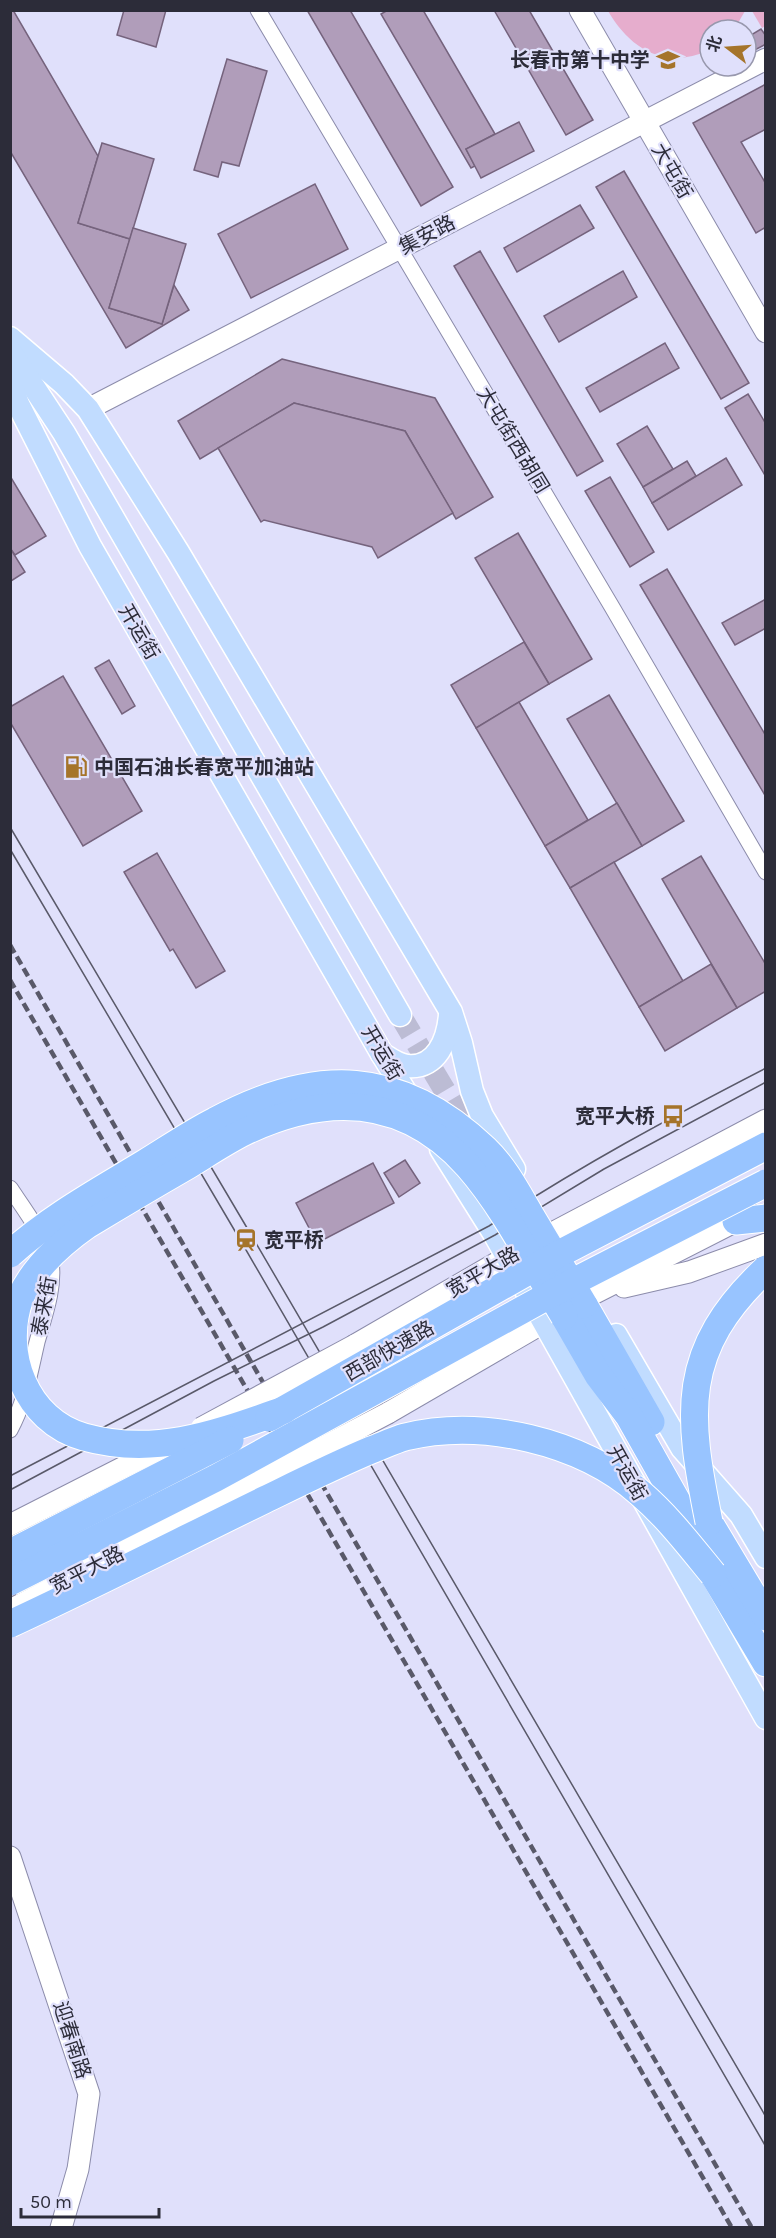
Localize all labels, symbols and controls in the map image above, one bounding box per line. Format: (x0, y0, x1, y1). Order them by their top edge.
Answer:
north arrow (698, 18, 758, 78)
text: 北 (703, 33, 726, 54)
school or university icon: 长春市第十中学 (655, 47, 681, 73)
place label: 长春市第十中学 (510, 49, 650, 72)
street label: 大屯街 (647, 139, 697, 203)
street label: 集安路 (395, 211, 459, 259)
street label: 大屯街西胡同 (472, 383, 554, 497)
street label: 开运街 (114, 600, 164, 664)
fuel station icon: 中国石油长春宽平加油站 (63, 754, 89, 780)
place label: 中国石油长春宽平加油站 (94, 756, 314, 779)
street label: 开运街 (357, 1021, 407, 1085)
bus stop icon: 宽平大桥 (660, 1103, 686, 1129)
place label: 宽平大桥 (575, 1105, 655, 1128)
station icon: 宽平桥 (233, 1227, 259, 1253)
place label: 宽平桥 (264, 1229, 324, 1252)
street label: 宽平大路 (443, 1242, 523, 1302)
street label: 泰来街 (27, 1274, 61, 1338)
street label: 西部快速路 (340, 1316, 438, 1386)
street label: 开运街 (602, 1441, 652, 1505)
street label: 宽平大路 (46, 1542, 128, 1598)
street label: 迎春南路 (49, 1998, 95, 2082)
scale bar (21, 2181, 159, 2219)
text: 50 m (30, 2191, 72, 2213)

